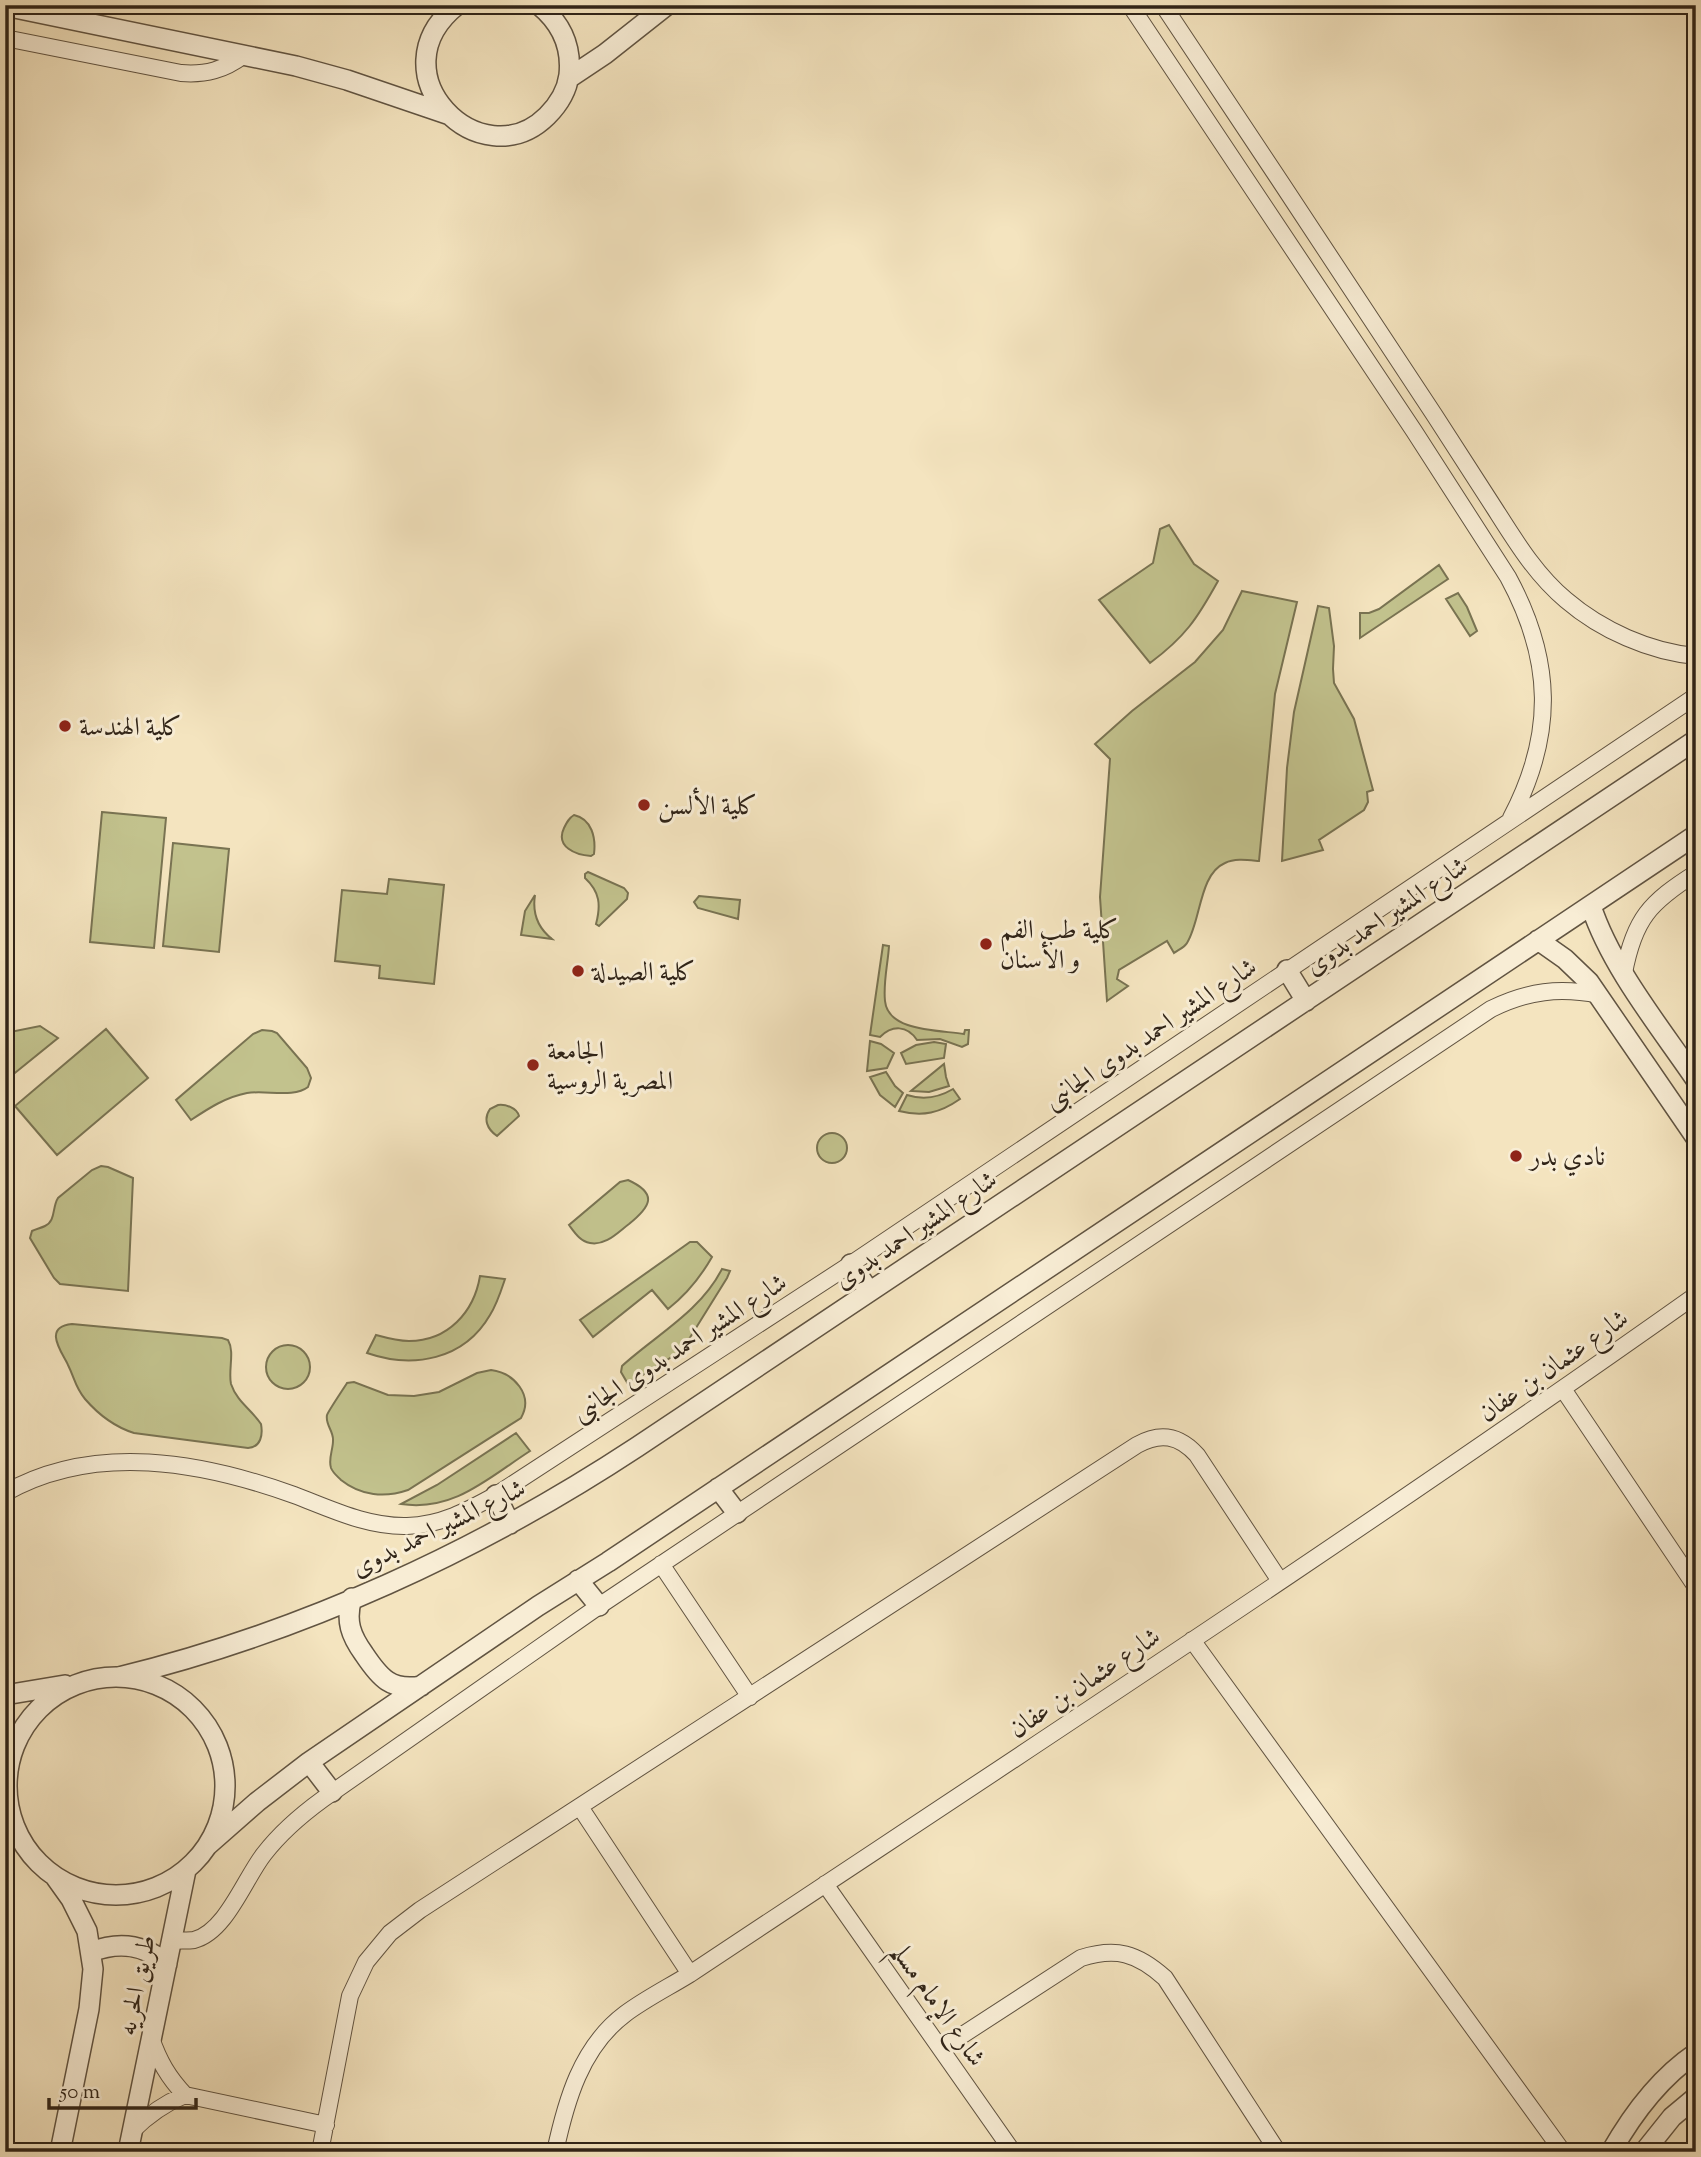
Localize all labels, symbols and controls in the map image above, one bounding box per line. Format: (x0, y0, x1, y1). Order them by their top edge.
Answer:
place label: كلية الهندسة (79, 710, 182, 747)
marker: كلية الهندسة (57, 718, 73, 734)
place label: كلية الألسن (658, 787, 758, 826)
marker: كلية الألسن (636, 797, 652, 813)
street label: شارع المشير احمد بدوى (1298, 849, 1477, 986)
place label: كلية طب الفم و الأسنان (1000, 913, 1119, 980)
marker: كلية طب الفم و الأسنان (978, 936, 994, 952)
street label: شارع المشير احمد بدوى الجانبى (1038, 950, 1266, 1121)
place label: كلية الصيدلة (590, 955, 696, 992)
marker: كلية الصيدلة (570, 963, 586, 979)
place label: الجامعة المصرية الروسية (547, 1034, 673, 1101)
marker: الجامعة المصرية الروسية (525, 1057, 541, 1073)
place label: نادي بدر (1527, 1140, 1605, 1177)
marker: نادي بدر (1508, 1148, 1524, 1164)
street label: شارع المشير احمد بدوى (827, 1163, 1006, 1300)
street label: شارع المشير احمد بدوى الجانبى (566, 1266, 796, 1433)
street label: شارع عثمان بن عفان (1472, 1301, 1638, 1433)
street label: شارع المشير احمد بدوى (346, 1471, 533, 1588)
street label: شارع عثمان بن عفان (1002, 1620, 1169, 1749)
street label: طريق الحريه (110, 1932, 167, 2039)
street label: شارع الإمام مسلم (876, 1936, 993, 2078)
scale bar (49, 2066, 196, 2110)
text: 50 m (59, 2078, 100, 2108)

